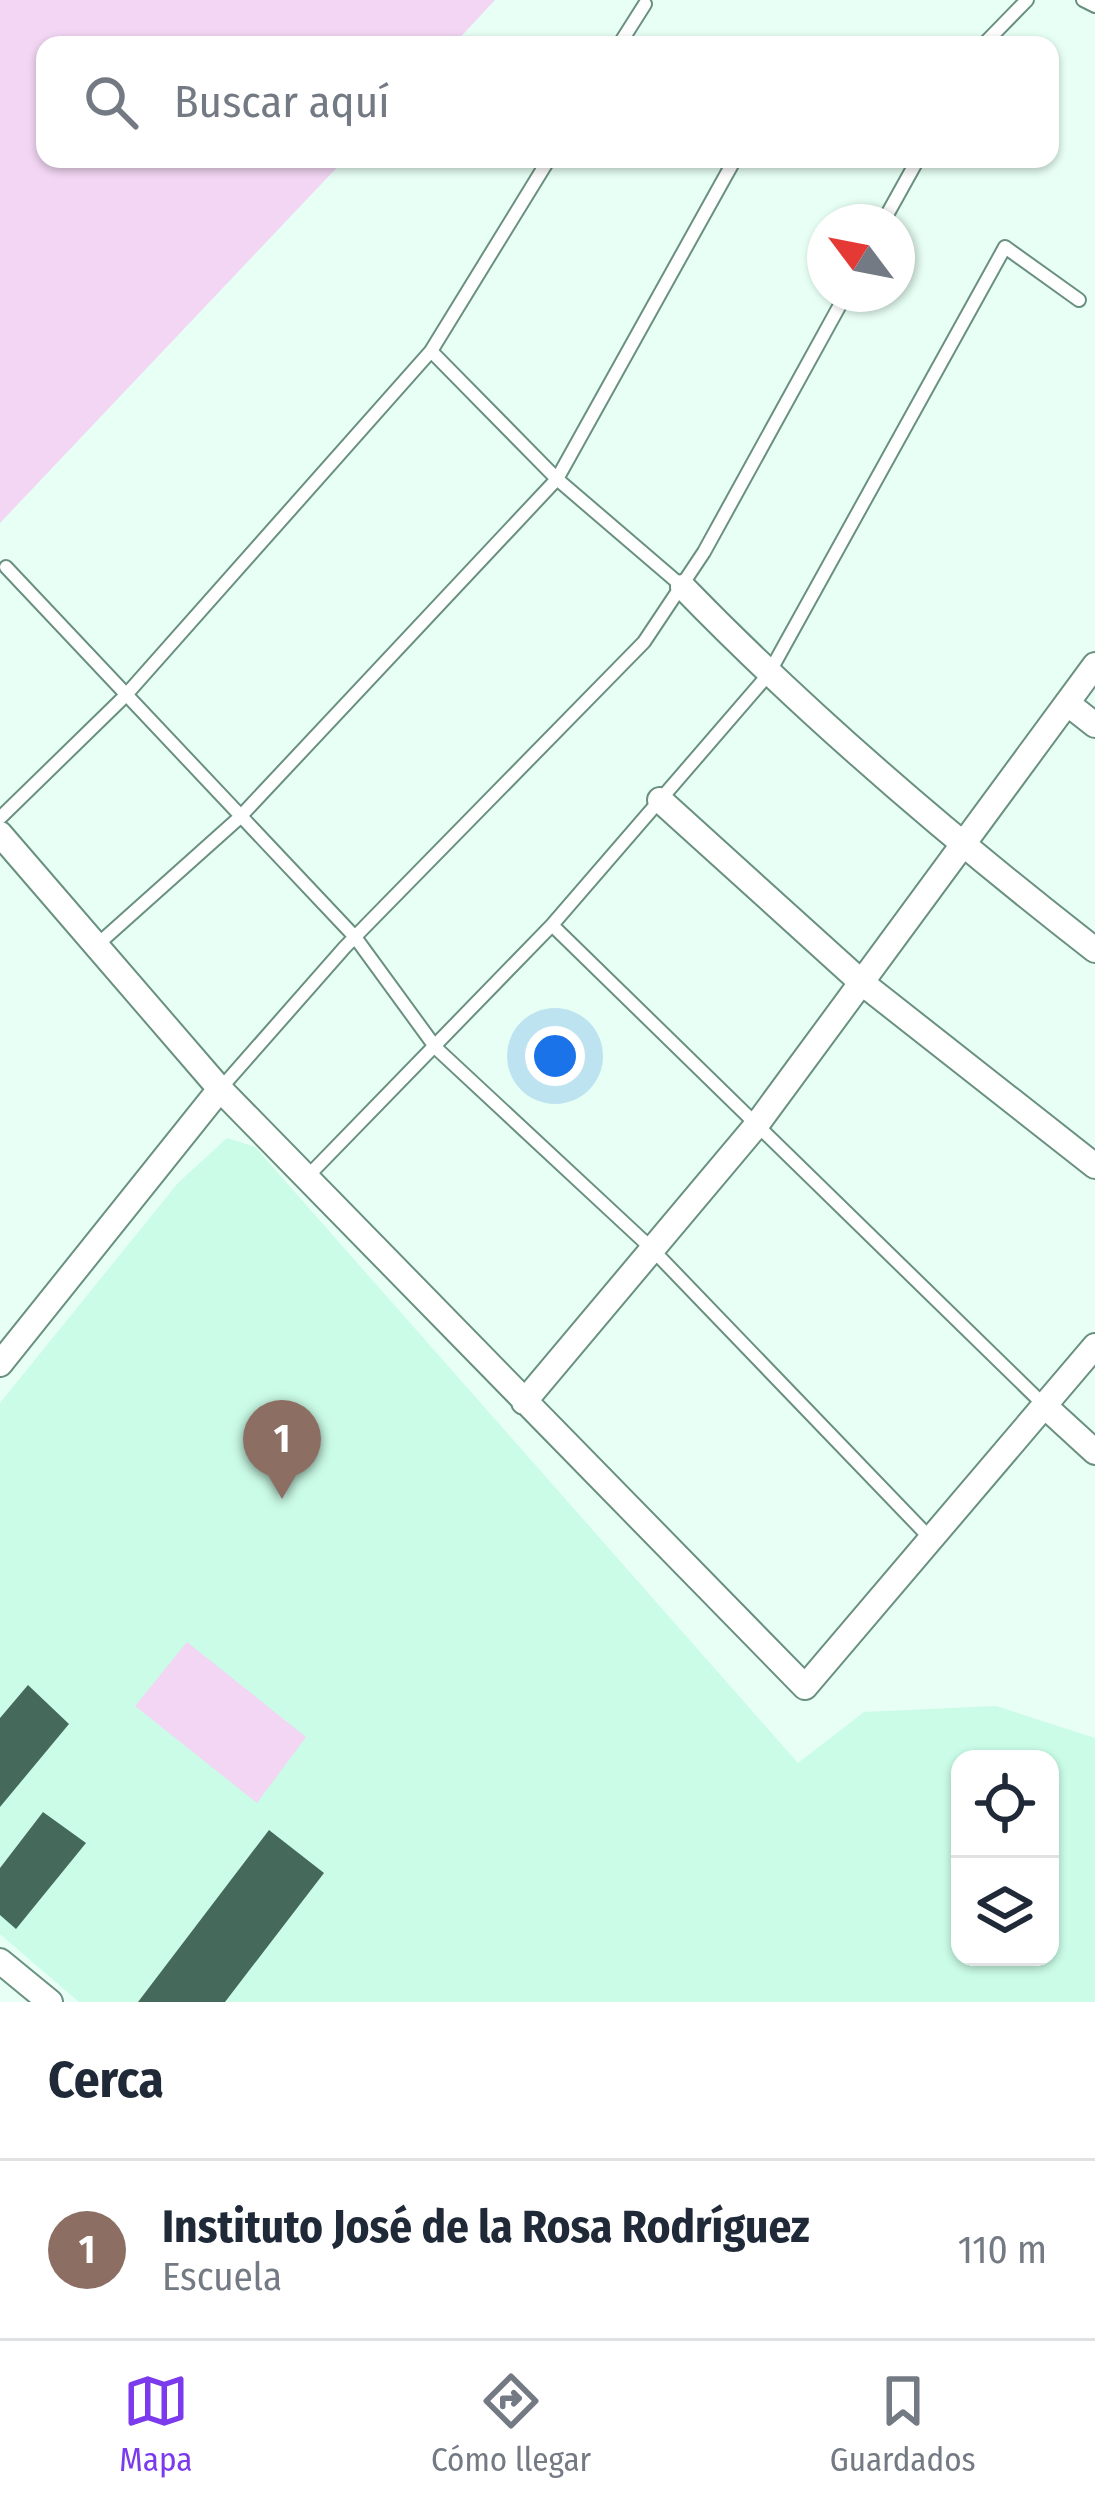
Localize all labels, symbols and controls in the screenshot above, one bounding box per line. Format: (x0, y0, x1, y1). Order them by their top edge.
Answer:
search box (36, 36, 1059, 168)
icon: search (78, 69, 144, 135)
text: Buscar aquí (174, 75, 390, 129)
north arrow (807, 204, 915, 312)
your location (525, 1026, 585, 1086)
pin: 1 (243, 1400, 321, 1499)
map controls (951, 1750, 1059, 1966)
button: locate (951, 1750, 1059, 1858)
button: layers (951, 1858, 1059, 1966)
text: Cerca (48, 2049, 164, 2111)
text: Instituto José de la Rosa Rodríguez (162, 2200, 810, 2254)
text: 1 (79, 2227, 95, 2273)
text: 110 m (958, 2227, 1047, 2273)
text: Escuela (162, 2254, 282, 2300)
tab: Mapa (119, 2368, 192, 2480)
tab: Cómo llegar (431, 2368, 591, 2480)
tab: Guardados (830, 2368, 976, 2480)

